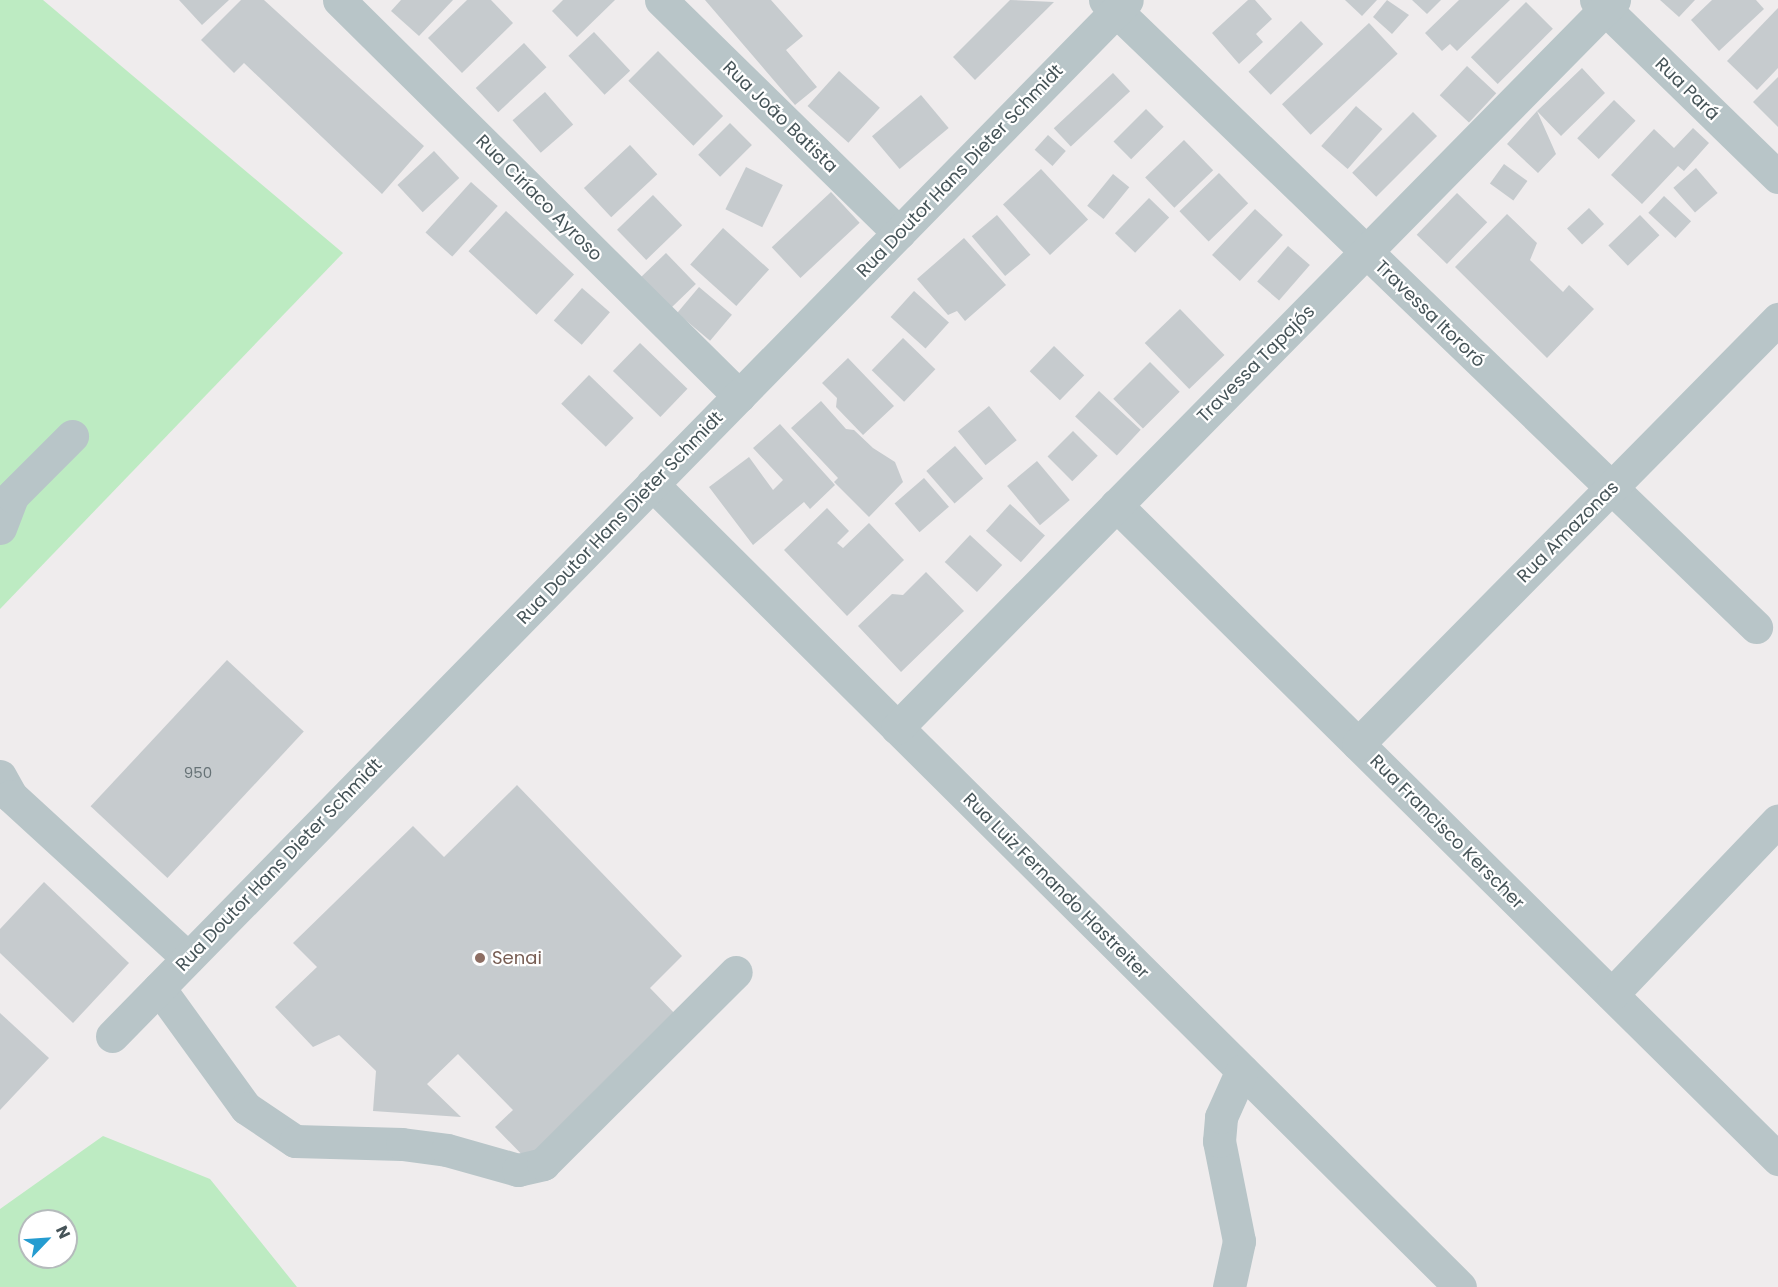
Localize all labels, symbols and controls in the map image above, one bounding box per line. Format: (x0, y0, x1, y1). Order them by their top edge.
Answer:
street label: Rua Pará (1650, 53, 1724, 125)
street label: Rua João Batista (718, 57, 842, 177)
street label: Rua Doutor Hans Dieter Schmidt (852, 60, 1068, 282)
street label: Rua Ciríaco Ayroso (471, 130, 607, 266)
street label: Travessa Itororó (1370, 256, 1490, 372)
street label: Travessa Tapajós (1193, 301, 1319, 427)
street label: Rua Doutor Hans Dieter Schmidt (512, 407, 728, 629)
street label: Rua Amazonas (1513, 477, 1623, 587)
street label: Rua Francisco Kerscher (1365, 750, 1529, 914)
street label: Rua Doutor Hans Dieter Schmidt (171, 754, 387, 976)
house number: 950 (184, 764, 212, 782)
street label: Rua Luiz Fernando Hastreiter (959, 789, 1153, 983)
place label: Senai (492, 947, 542, 969)
marker: Senai (473, 951, 487, 965)
north arrow (18, 1209, 78, 1269)
text: N (50, 1222, 76, 1242)

